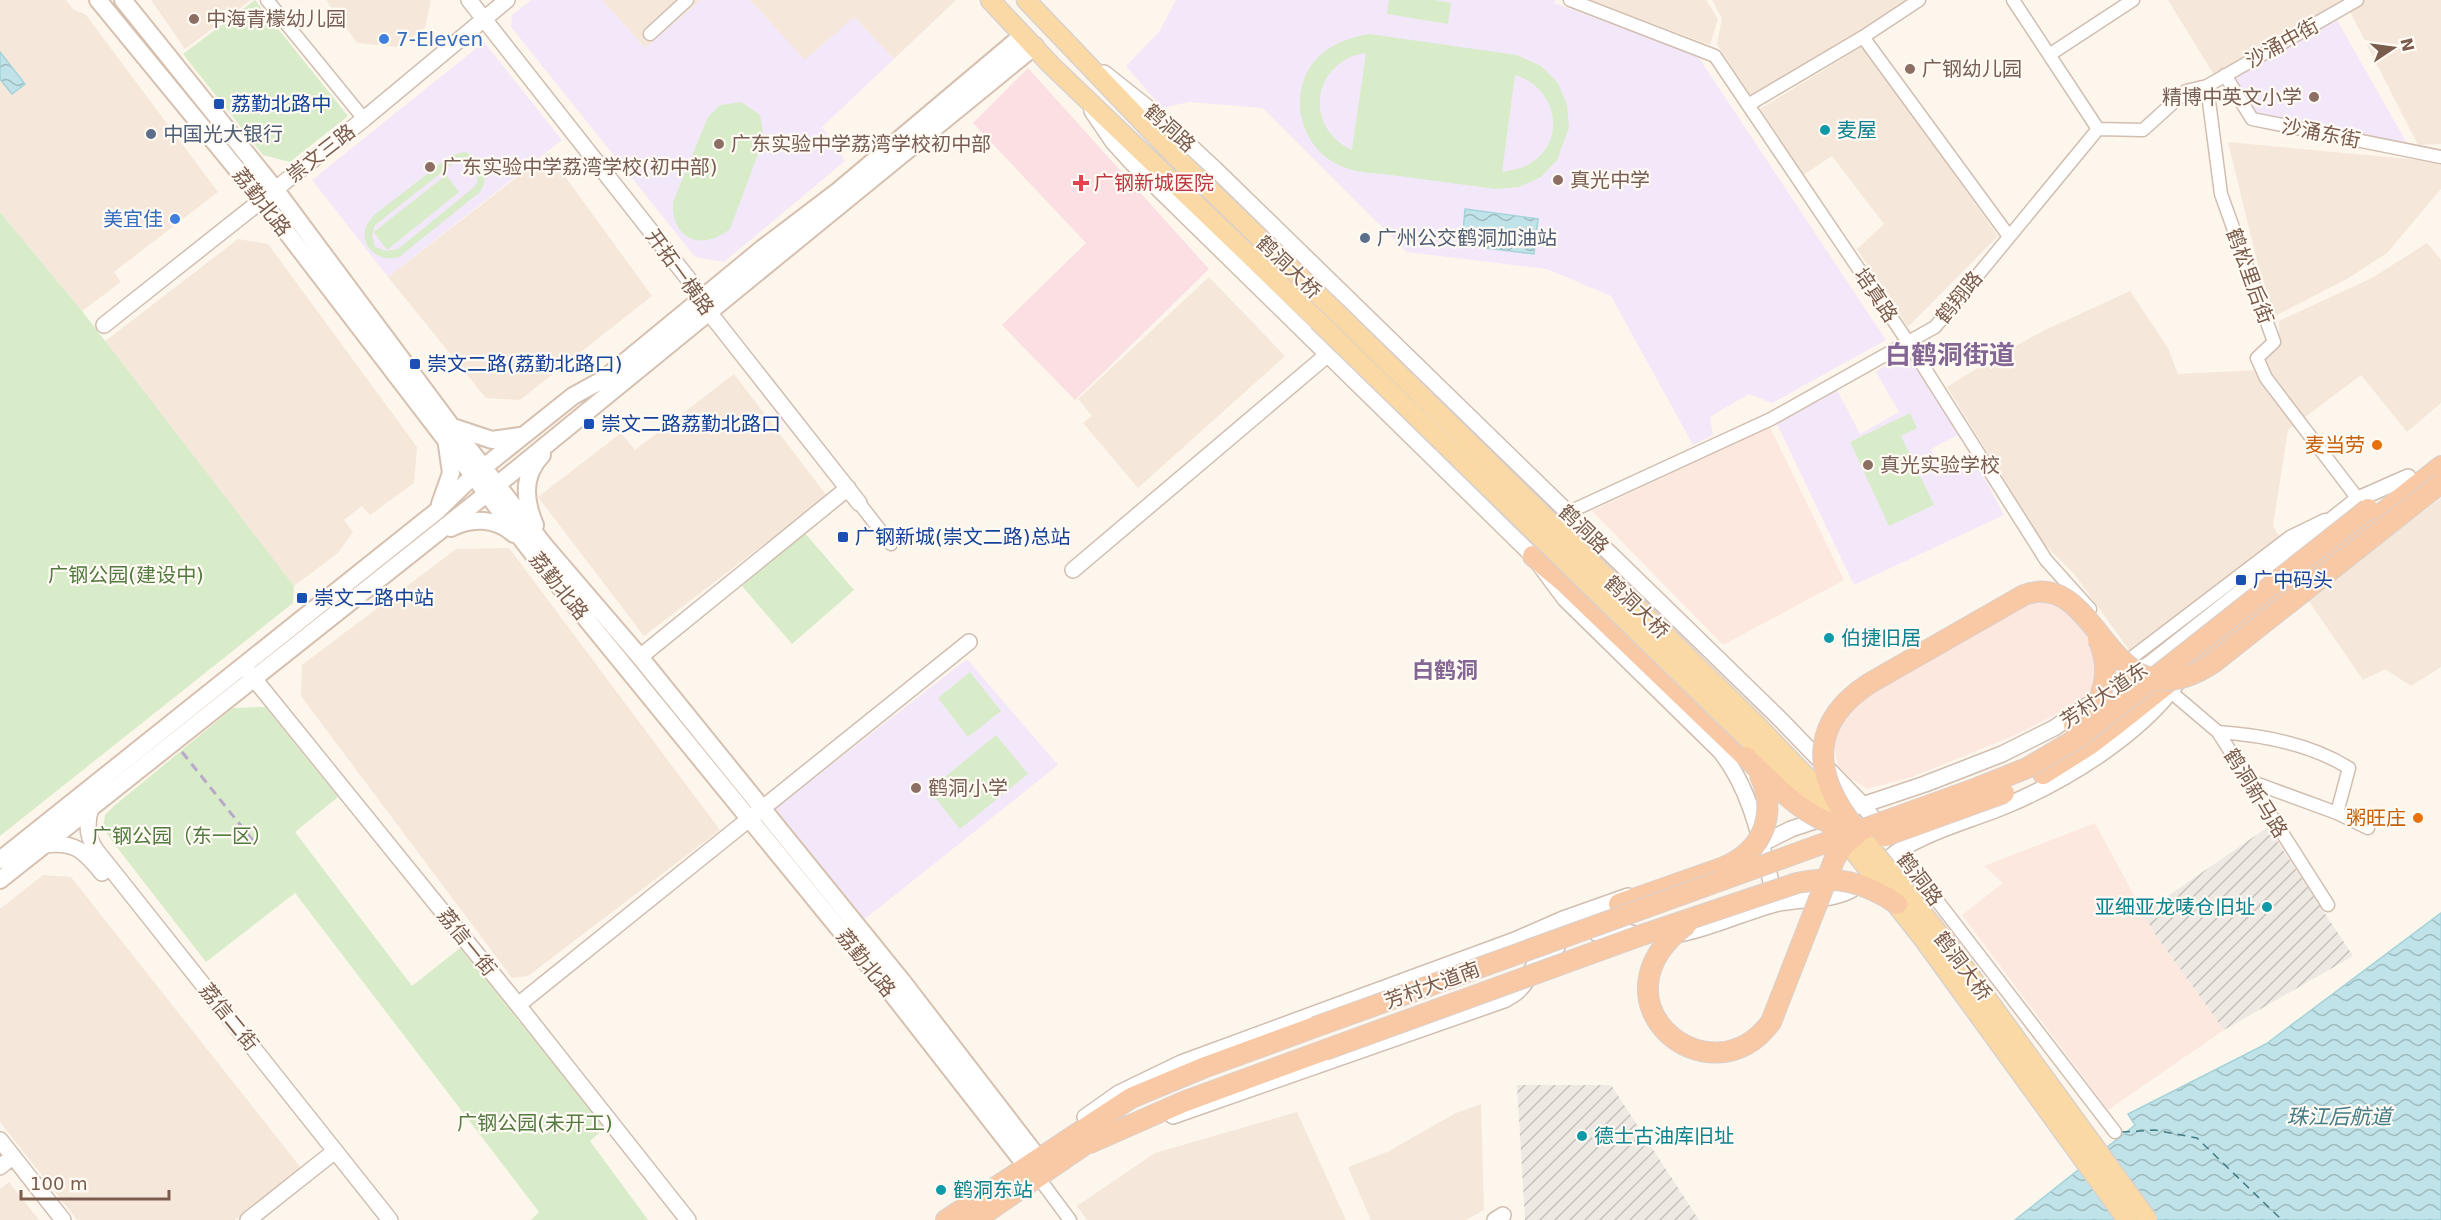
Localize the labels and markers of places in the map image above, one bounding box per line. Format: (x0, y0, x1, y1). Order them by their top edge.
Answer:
place label: 中海青檬幼儿园 (206, 7, 346, 31)
marker: 中海青檬幼儿园 (187, 12, 201, 26)
place label: 7-Eleven (396, 27, 483, 51)
marker: 7-Eleven (377, 32, 391, 46)
place label: 广钢幼儿园 (1922, 57, 2022, 81)
marker: 广钢幼儿园 (1903, 62, 1917, 76)
place label: 精博中英文小学 (2162, 85, 2302, 109)
marker: 精博中英文小学 (2307, 90, 2321, 104)
place label: 荔勤北路中 (231, 92, 331, 116)
marker: 荔勤北路中 (212, 97, 226, 111)
place label: 麦屋 (1837, 118, 1877, 142)
place label: 中国光大银行 (163, 122, 283, 146)
marker: 麦屋 (1818, 123, 1832, 137)
marker: 中国光大银行 (144, 127, 158, 141)
place label: 广东实验中学荔湾学校初中部 (731, 132, 991, 156)
marker: 广东实验中学荔湾学校初中部 (712, 137, 726, 151)
place label: 广东实验中学荔湾学校(初中部) (442, 155, 718, 179)
marker: 广东实验中学荔湾学校(初中部) (423, 160, 437, 174)
place label: 真光中学 (1570, 168, 1650, 192)
place label: 广钢新城医院 (1094, 171, 1214, 195)
marker: 真光中学 (1551, 173, 1565, 187)
marker: 广钢新城医院 (1072, 174, 1090, 192)
place label: 美宜佳 (103, 207, 163, 231)
marker: 美宜佳 (168, 212, 182, 226)
place label: 广州公交鹤洞加油站 (1377, 226, 1557, 250)
marker: 广州公交鹤洞加油站 (1358, 231, 1372, 245)
place label: 崇文二路(荔勤北路口) (427, 352, 623, 376)
marker: 崇文二路(荔勤北路口) (408, 357, 422, 371)
place label: 崇文二路荔勤北路口 (601, 412, 781, 436)
marker: 崇文二路荔勤北路口 (582, 417, 596, 431)
place label: 麦当劳 (2305, 433, 2365, 457)
marker: 麦当劳 (2370, 438, 2384, 452)
place label: 真光实验学校 (1880, 453, 2000, 477)
marker: 真光实验学校 (1861, 458, 1875, 472)
place label: 广钢新城(崇文二路)总站 (855, 525, 1071, 549)
marker: 广钢新城(崇文二路)总站 (836, 530, 850, 544)
place label: 广中码头 (2253, 568, 2333, 592)
marker: 广中码头 (2234, 573, 2248, 587)
place label: 崇文二路中站 (314, 586, 434, 610)
marker: 崇文二路中站 (295, 591, 309, 605)
place label: 伯捷旧居 (1841, 626, 1921, 650)
marker: 伯捷旧居 (1822, 631, 1836, 645)
place label: 鹤洞小学 (928, 776, 1008, 800)
marker: 鹤洞小学 (909, 781, 923, 795)
place label: 粥旺庄 (2346, 806, 2406, 830)
marker: 粥旺庄 (2411, 811, 2425, 825)
place label: 亚细亚龙唛仓旧址 (2095, 895, 2255, 919)
marker: 亚细亚龙唛仓旧址 (2260, 900, 2274, 914)
place label: 德士古油库旧址 (1594, 1124, 1734, 1148)
marker: 德士古油库旧址 (1575, 1129, 1589, 1143)
place label: 鹤洞东站 (953, 1178, 1033, 1202)
marker: 鹤洞东站 (934, 1183, 948, 1197)

